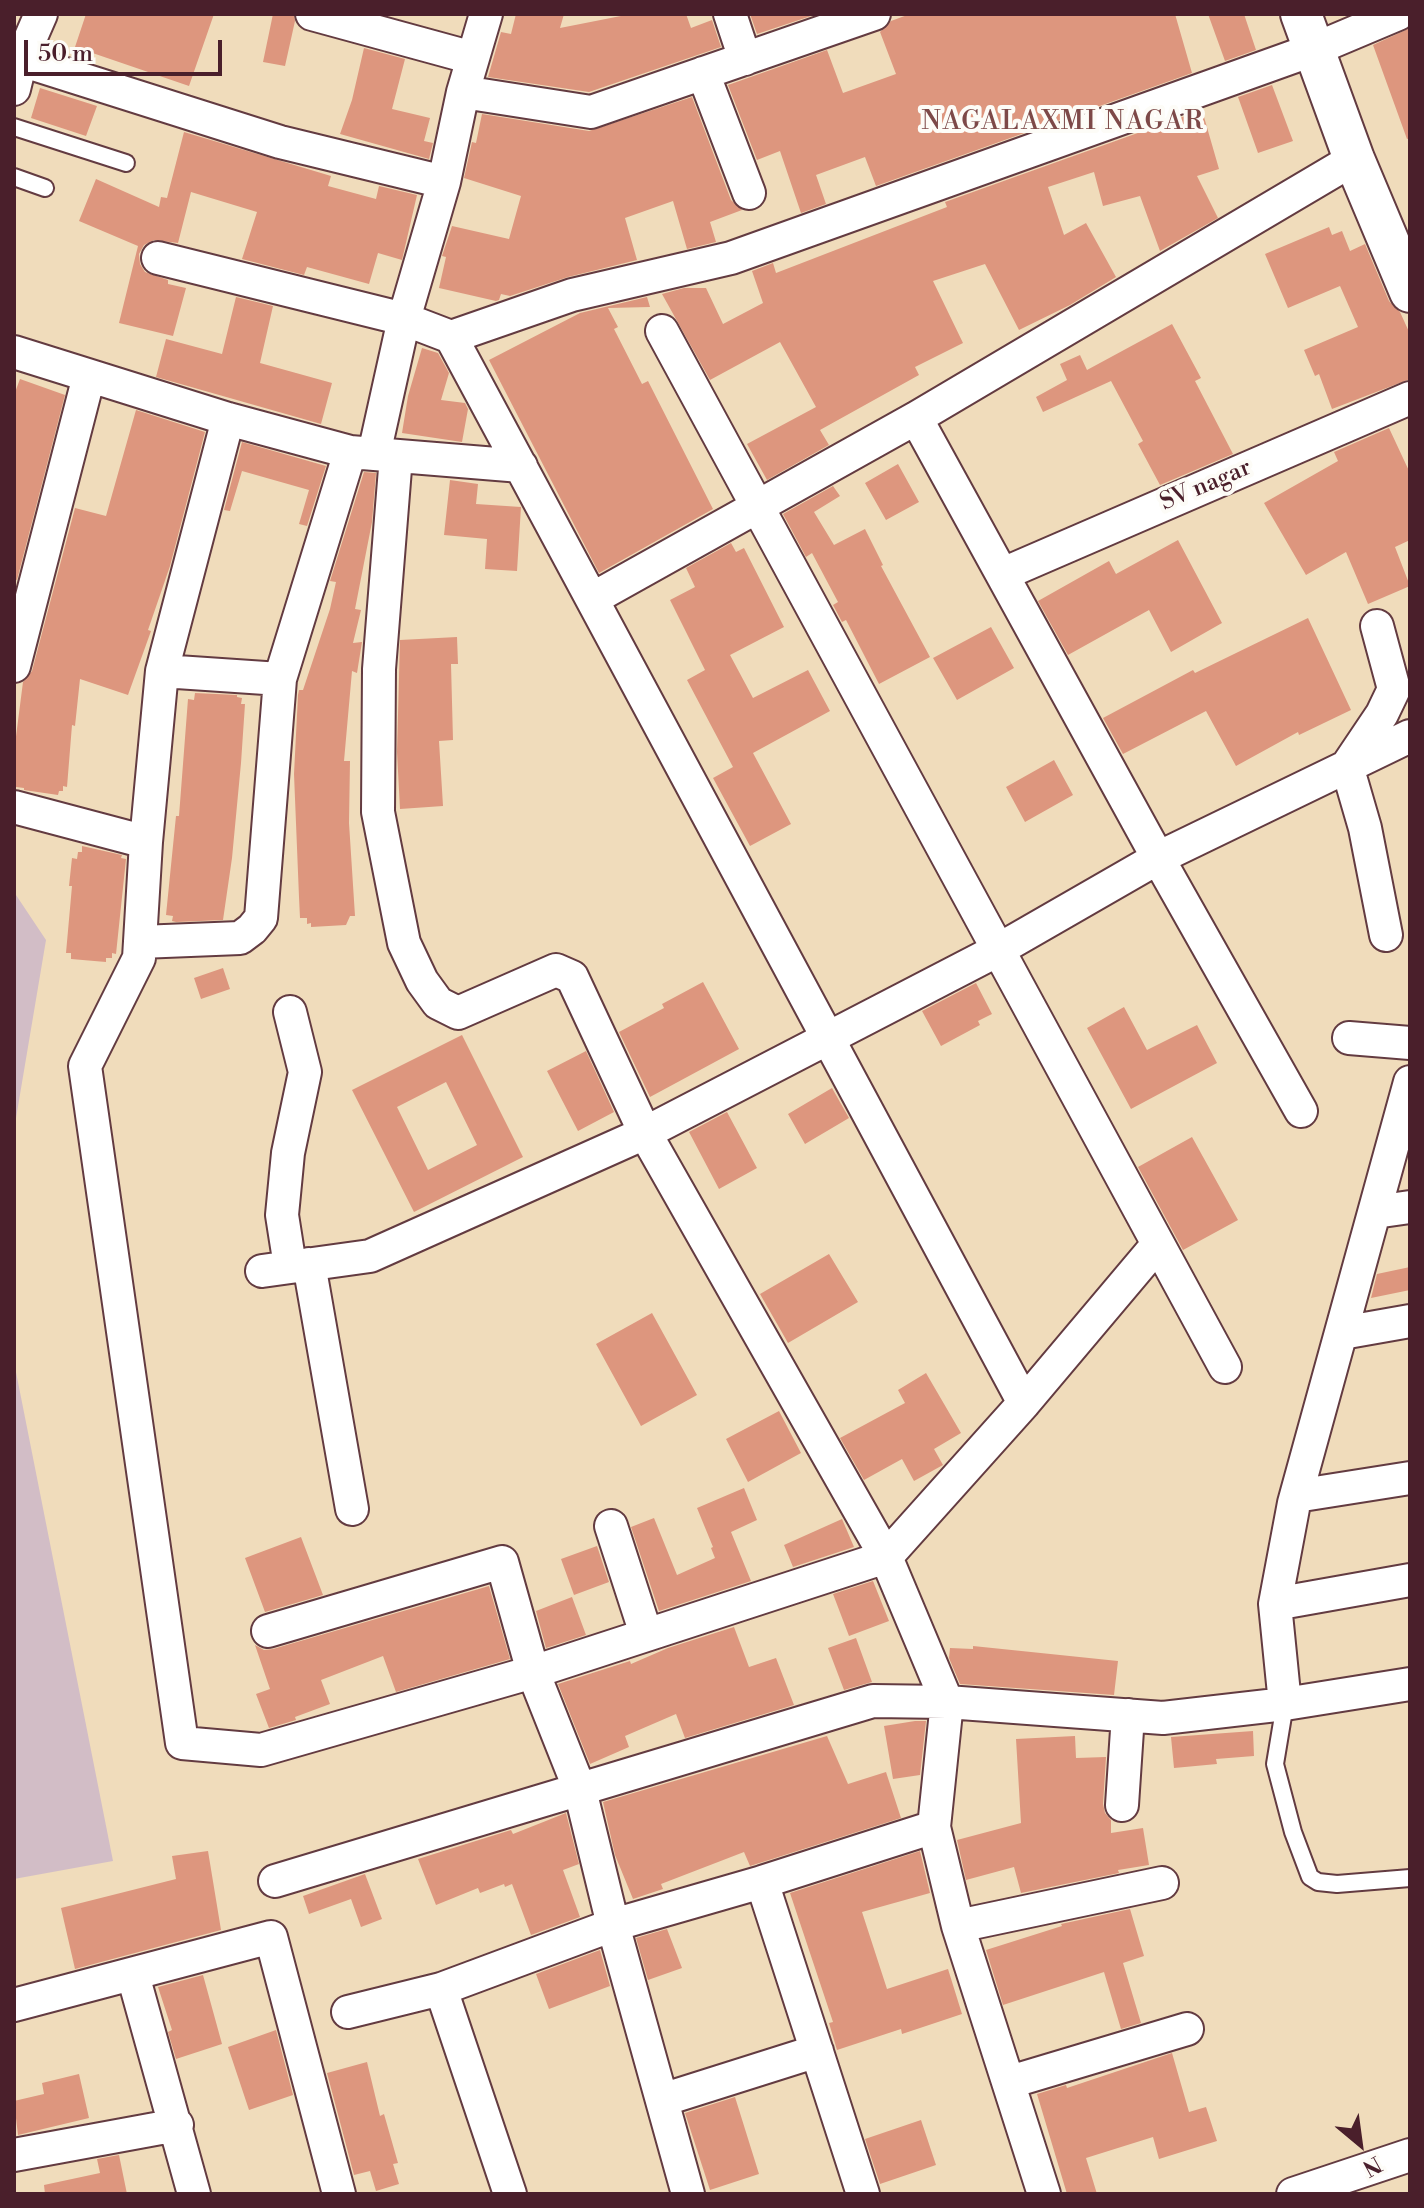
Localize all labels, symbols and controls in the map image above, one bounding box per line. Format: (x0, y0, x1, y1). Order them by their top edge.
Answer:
scale bar (28, 24, 226, 74)
text: 50 m (38, 39, 93, 69)
district label: NAGALAXMI NAGAR (921, 107, 1205, 139)
street label: SV nagar (1156, 454, 1256, 518)
north arrow (1320, 2104, 1400, 2184)
text: N (1358, 2149, 1386, 2181)

